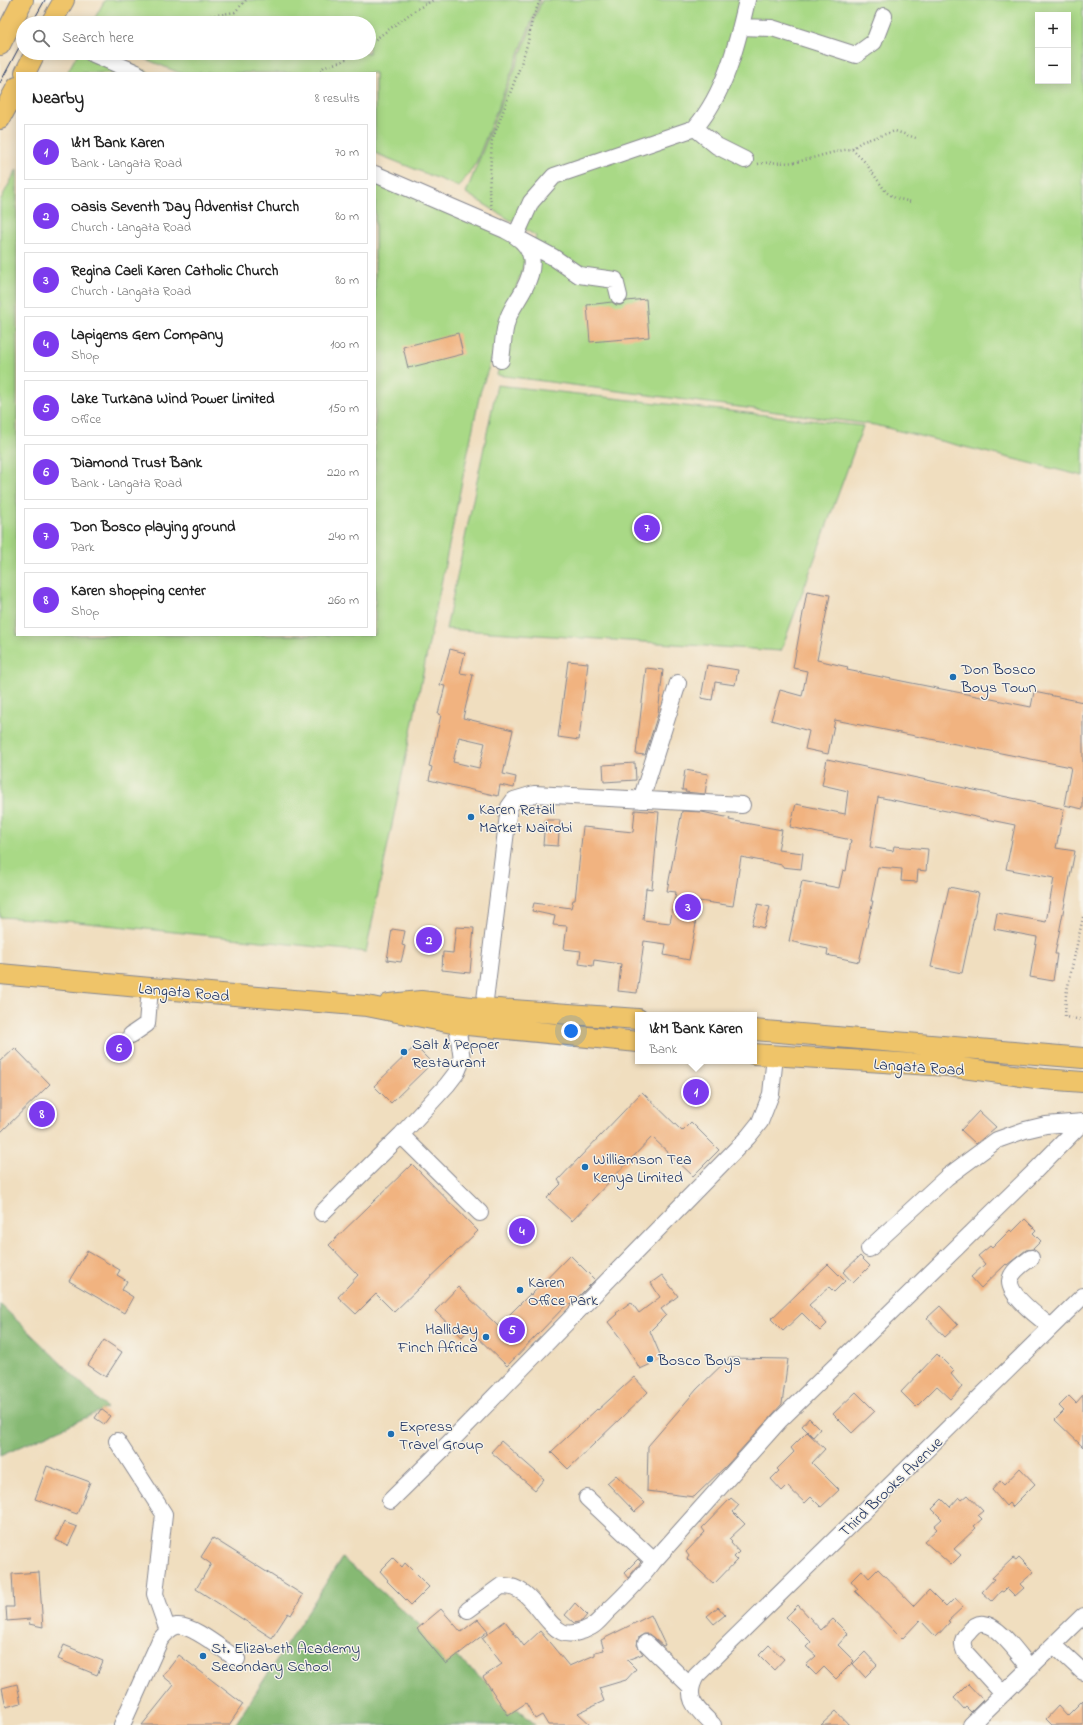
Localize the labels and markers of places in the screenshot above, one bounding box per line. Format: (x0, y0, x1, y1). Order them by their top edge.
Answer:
pin: 7 (634, 513, 660, 543)
place label: Don Bosco Boys Town (960, 658, 1036, 700)
marker: Don Bosco Boys Town (948, 672, 958, 682)
place label: Karen Retail Market Nairobi (479, 798, 572, 840)
marker: Karen Retail Market Nairobi (466, 812, 476, 822)
pin: 3 (675, 892, 701, 922)
pin: 2 (416, 925, 442, 955)
pin: 6 (106, 1033, 132, 1063)
place label: Salt & Pepper Restaurant (412, 1033, 499, 1075)
marker: Salt & Pepper Restaurant (399, 1047, 409, 1057)
pin: 1 (683, 1077, 709, 1107)
pin: 8 (29, 1099, 55, 1129)
place label: Williamson Tea Kenya Limited (593, 1148, 692, 1190)
marker: Williamson Tea Kenya Limited (580, 1162, 590, 1172)
pin: 4 (509, 1216, 535, 1246)
place label: Karen Office Park (528, 1271, 599, 1313)
marker: Karen Office Park (515, 1285, 525, 1295)
pin: 5 (499, 1315, 525, 1345)
place label: Halliday Finch Africa (397, 1318, 478, 1360)
marker: Halliday Finch Africa (481, 1332, 491, 1342)
place label: Bosco Boys (657, 1349, 741, 1373)
marker: Bosco Boys (645, 1354, 655, 1364)
place label: Express Travel Group (399, 1415, 484, 1457)
marker: Express Travel Group (386, 1429, 396, 1439)
place label: St. Elizabeth Academy Secondary School (211, 1637, 360, 1679)
marker: St. Elizabeth Academy Secondary School (198, 1651, 208, 1661)

